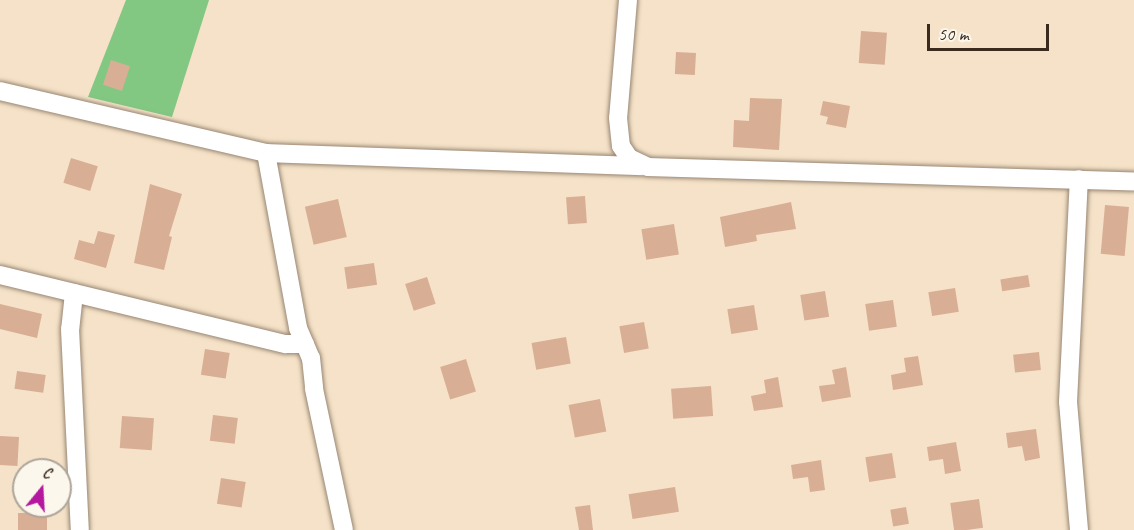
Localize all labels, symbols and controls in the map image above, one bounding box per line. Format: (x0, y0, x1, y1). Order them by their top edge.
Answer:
scale bar (930, 12, 1052, 50)
text: 50 m (938, 23, 969, 45)
north arrow (12, 458, 72, 518)
text: С (40, 462, 54, 484)

